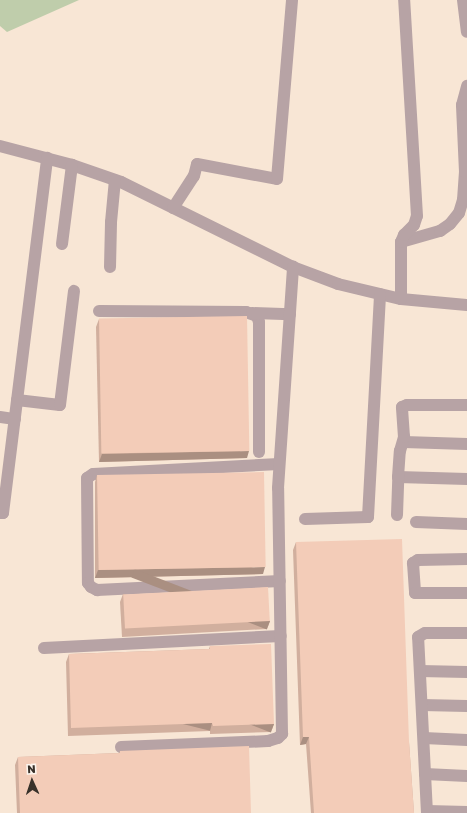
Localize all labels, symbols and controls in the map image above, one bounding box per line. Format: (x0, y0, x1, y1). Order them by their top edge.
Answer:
north arrow (12, 761, 52, 801)
text: N (27, 762, 36, 775)

